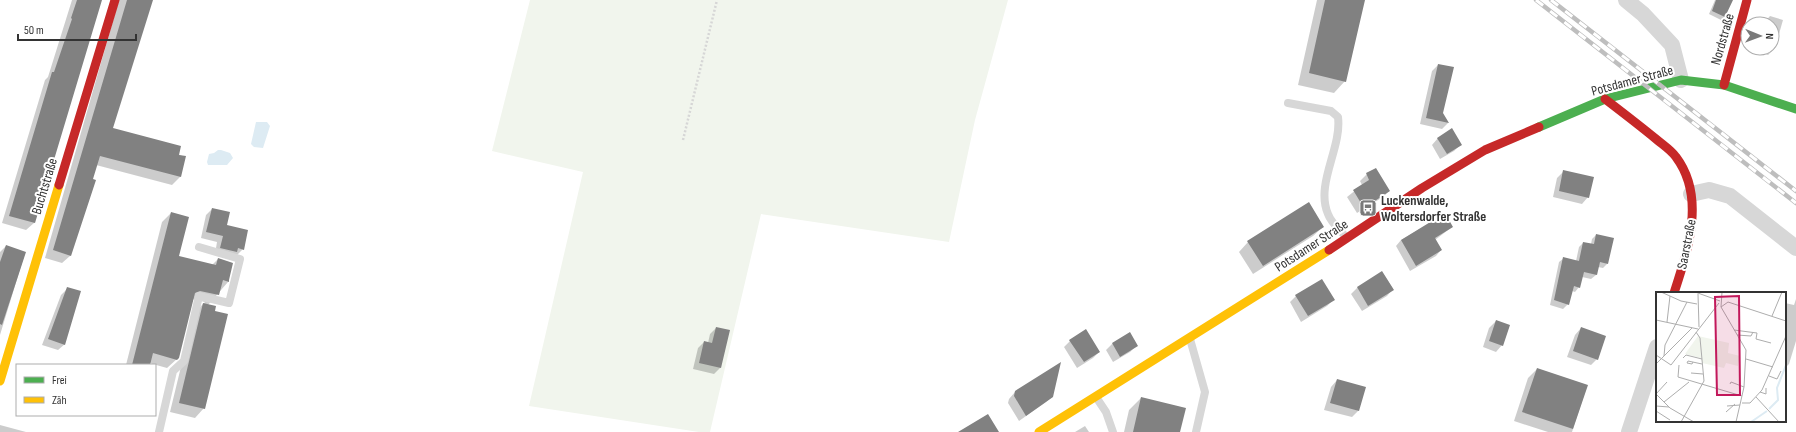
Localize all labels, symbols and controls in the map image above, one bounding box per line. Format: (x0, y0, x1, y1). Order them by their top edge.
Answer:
street label: Nordstraße (1707, 12, 1738, 67)
scale bar (18, 16, 136, 42)
north arrow (1740, 16, 1780, 56)
text: 50 m (24, 23, 44, 38)
text: N (1763, 33, 1776, 39)
street label: Potsdamer Straße (1589, 61, 1675, 100)
street label: Buchtstraße (28, 156, 61, 216)
place label: Luckenwalde, Woltersdorfer Straße (1381, 192, 1486, 225)
bus stop icon: Luckenwalde, Woltersdorfer Straße (1358, 198, 1378, 218)
street label: Potsdamer Straße (1271, 215, 1351, 275)
street label: Saarstraße (1673, 218, 1700, 271)
inset map (1656, 292, 1786, 422)
legend (16, 364, 156, 416)
text: Frei (52, 373, 67, 388)
text: Zäh (52, 393, 67, 408)

